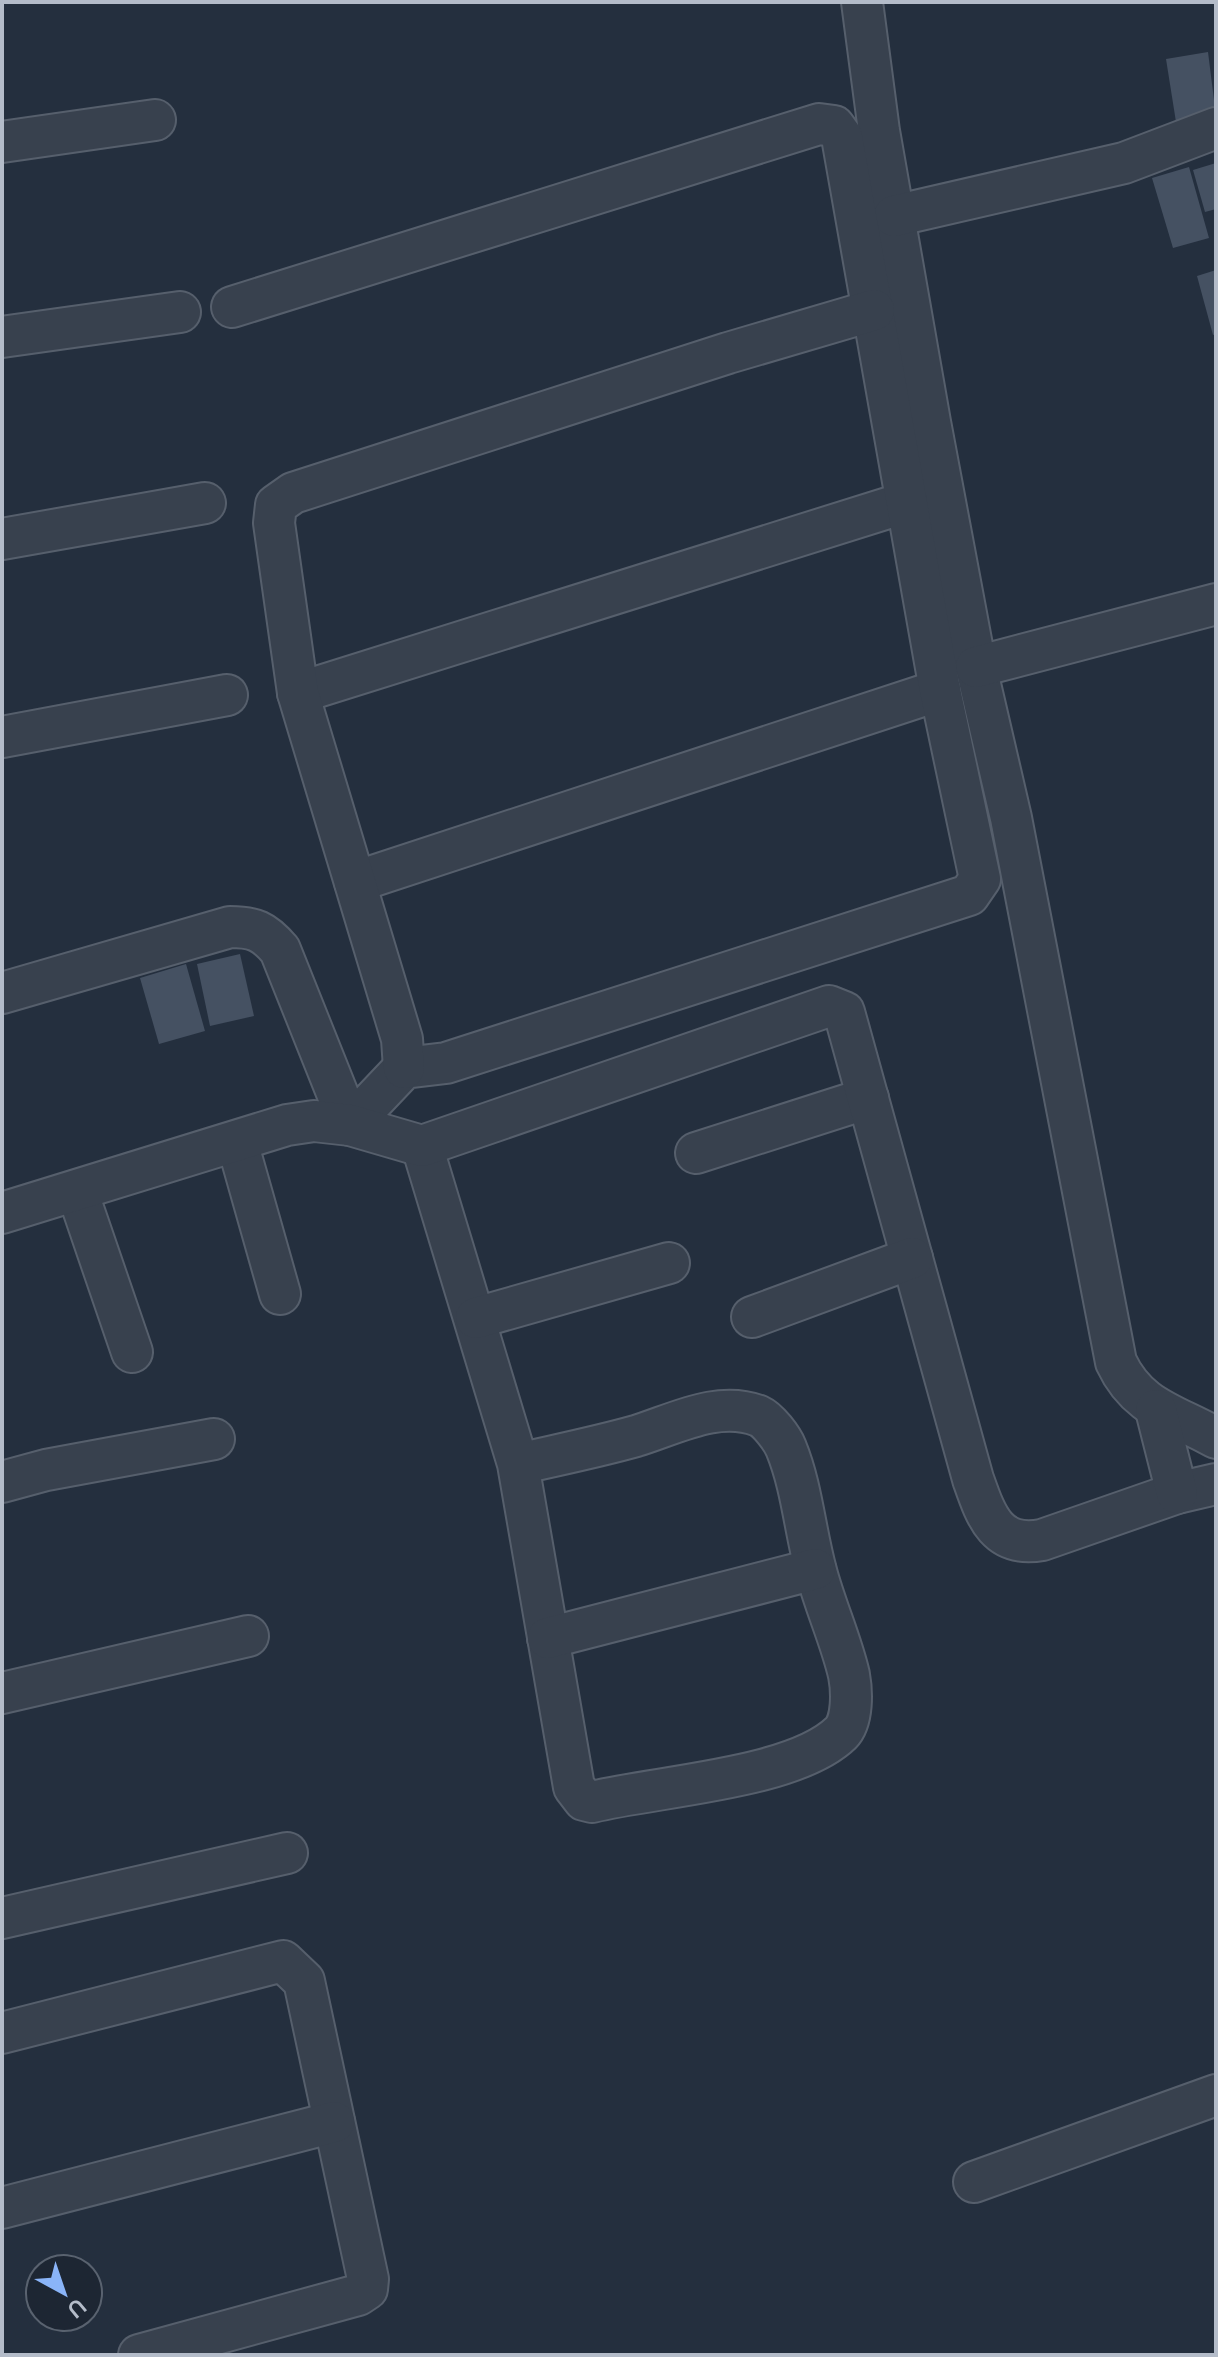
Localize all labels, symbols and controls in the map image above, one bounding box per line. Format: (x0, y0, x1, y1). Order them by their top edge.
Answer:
north arrow (24, 2253, 104, 2333)
text: U (62, 2293, 92, 2324)

